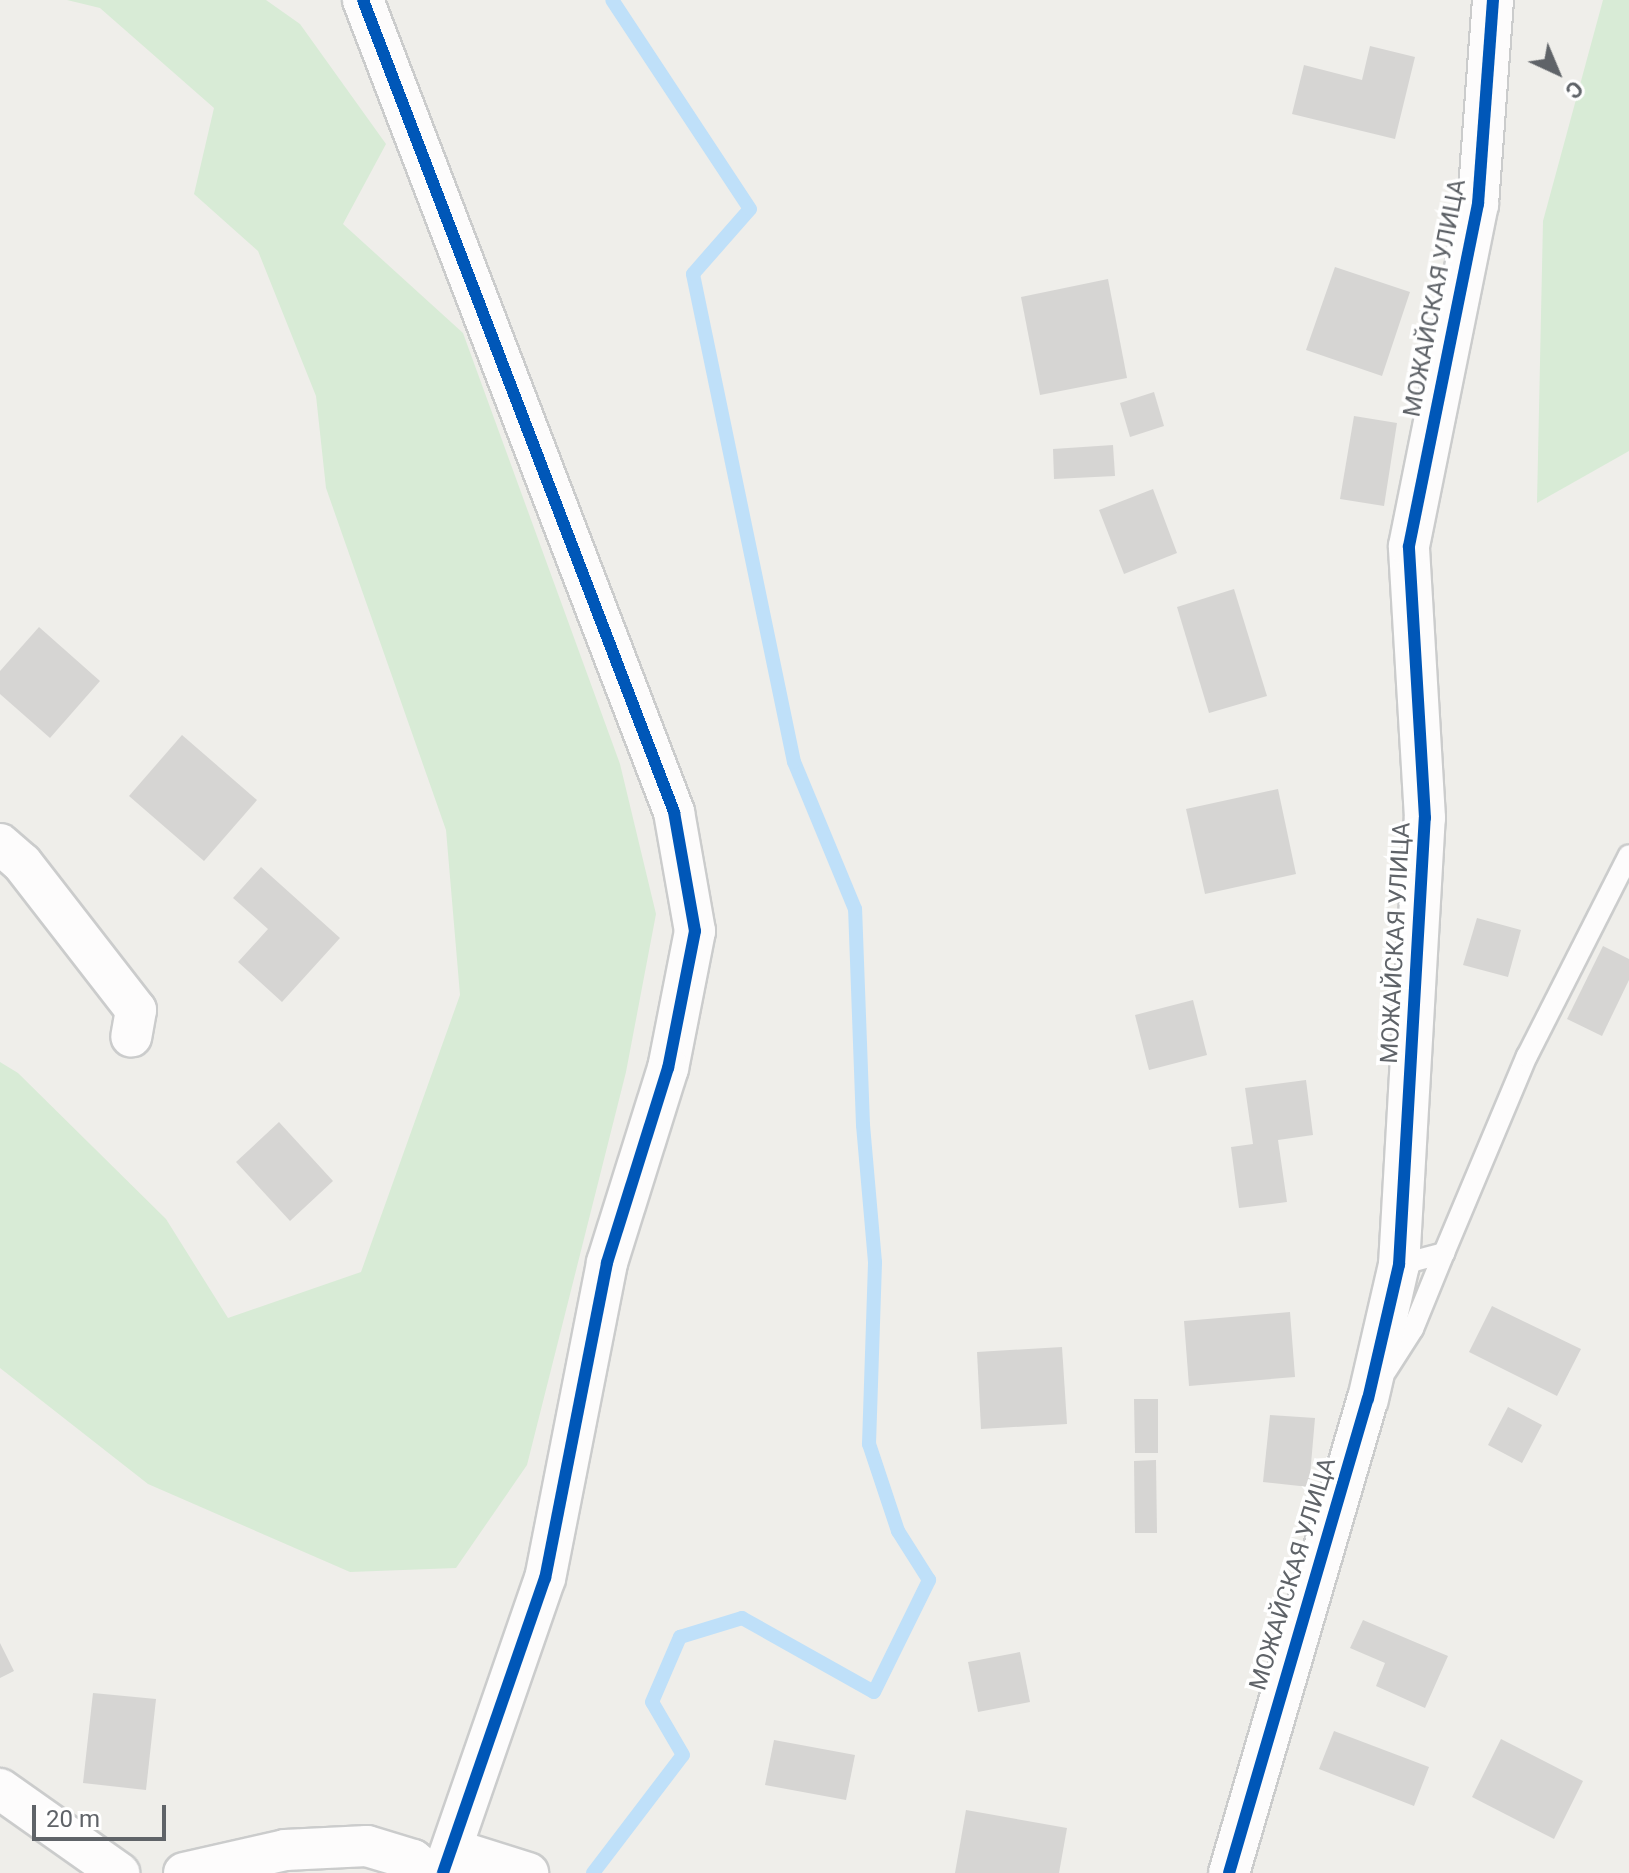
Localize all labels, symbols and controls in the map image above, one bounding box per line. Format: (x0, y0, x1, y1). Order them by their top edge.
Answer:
north arrow (1517, 32, 1597, 112)
text: С (1560, 76, 1588, 104)
street label: МОЖАЙСКАЯ УЛИЦА (1398, 177, 1472, 419)
street label: МОЖАЙСКАЯ УЛИЦА (1375, 822, 1417, 1064)
street label: МОЖАЙСКАЯ УЛИЦА (1244, 1454, 1342, 1694)
scale bar (36, 1789, 170, 1839)
text: 20 m (46, 1805, 100, 1833)

